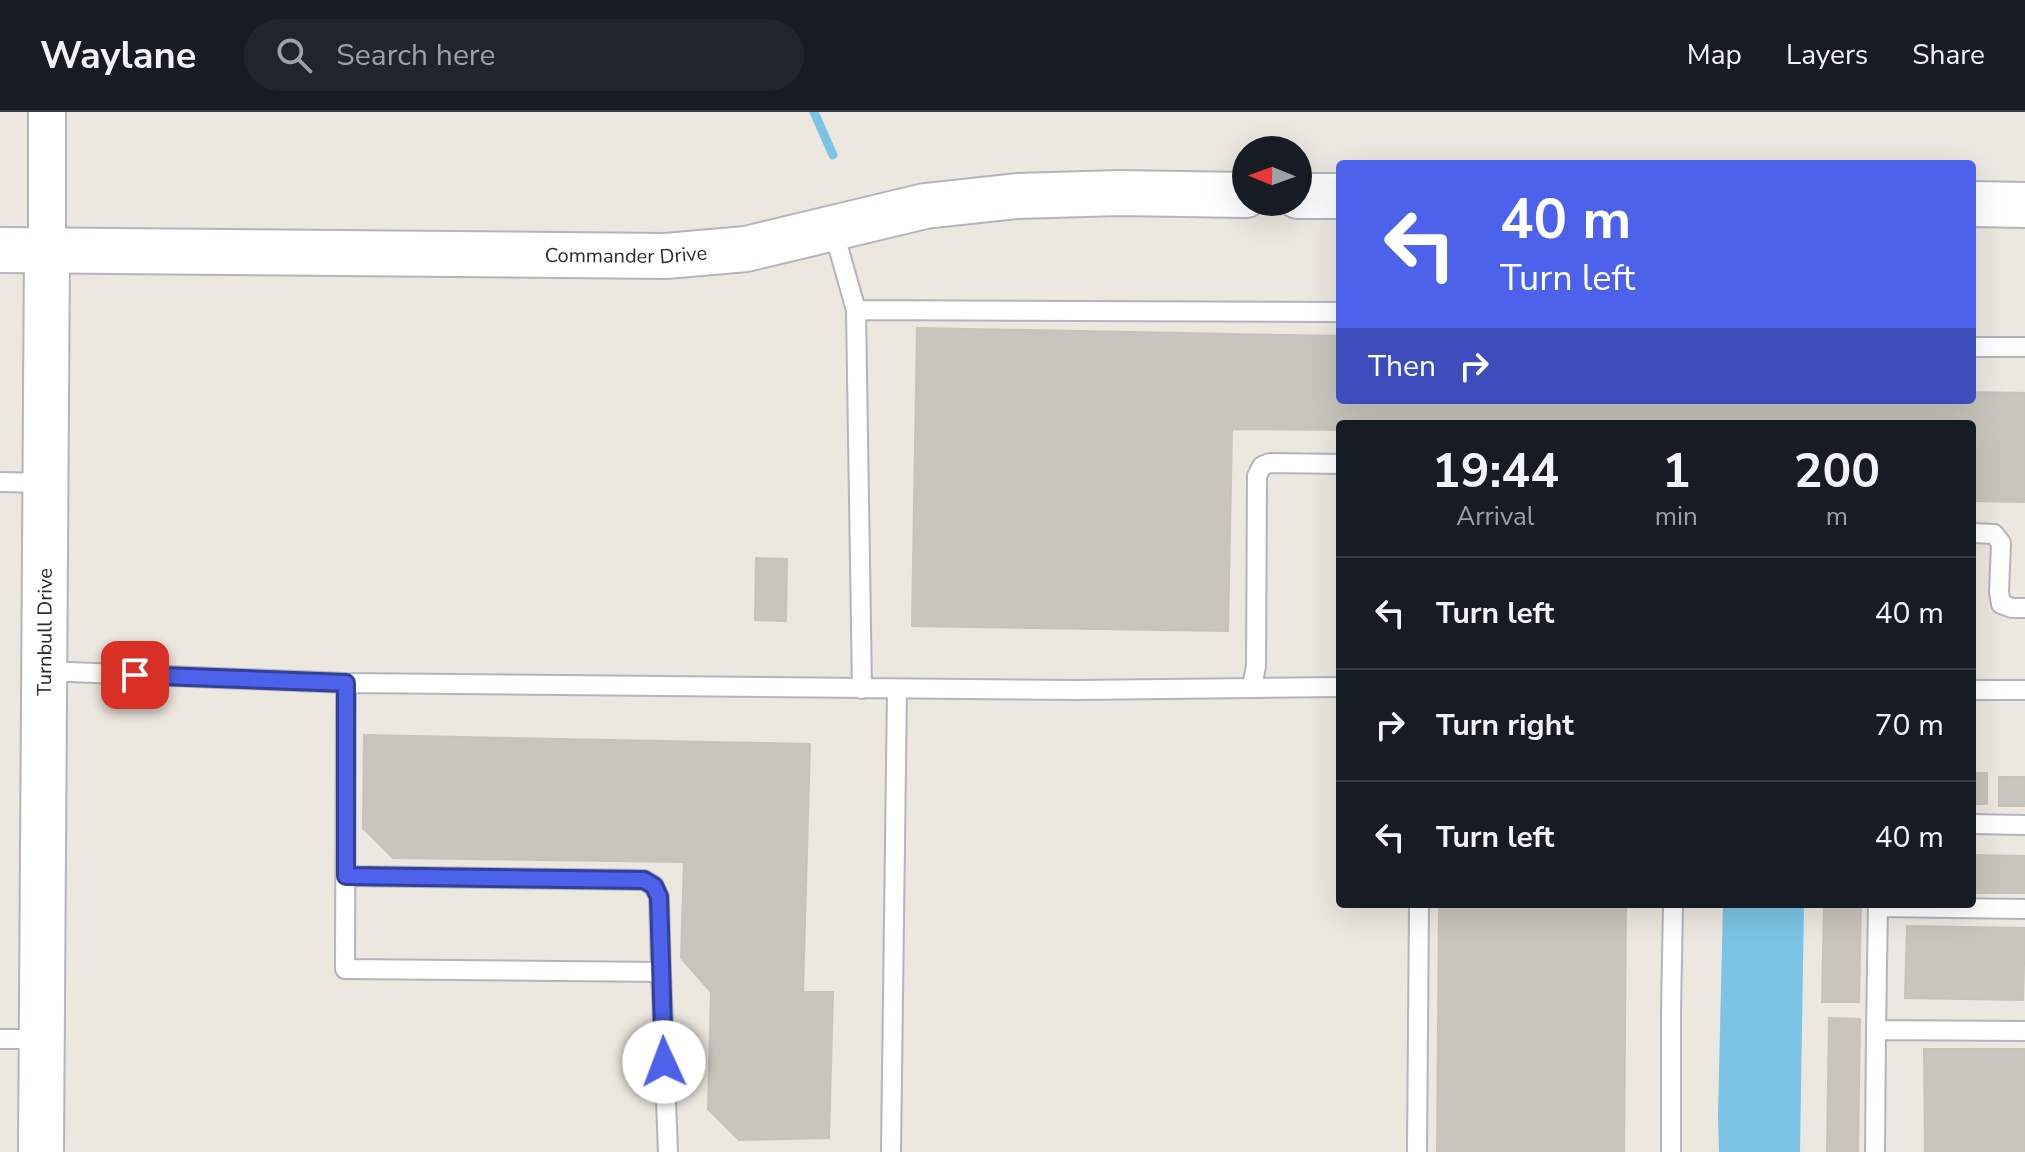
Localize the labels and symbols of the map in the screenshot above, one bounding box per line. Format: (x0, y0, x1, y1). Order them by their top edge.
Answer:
north arrow (1232, 136, 1312, 216)
street label: Commander Drive (545, 239, 708, 270)
street label: Turnbull Drive (31, 568, 58, 696)
pin (101, 641, 169, 709)
position arrow (622, 1020, 706, 1104)

